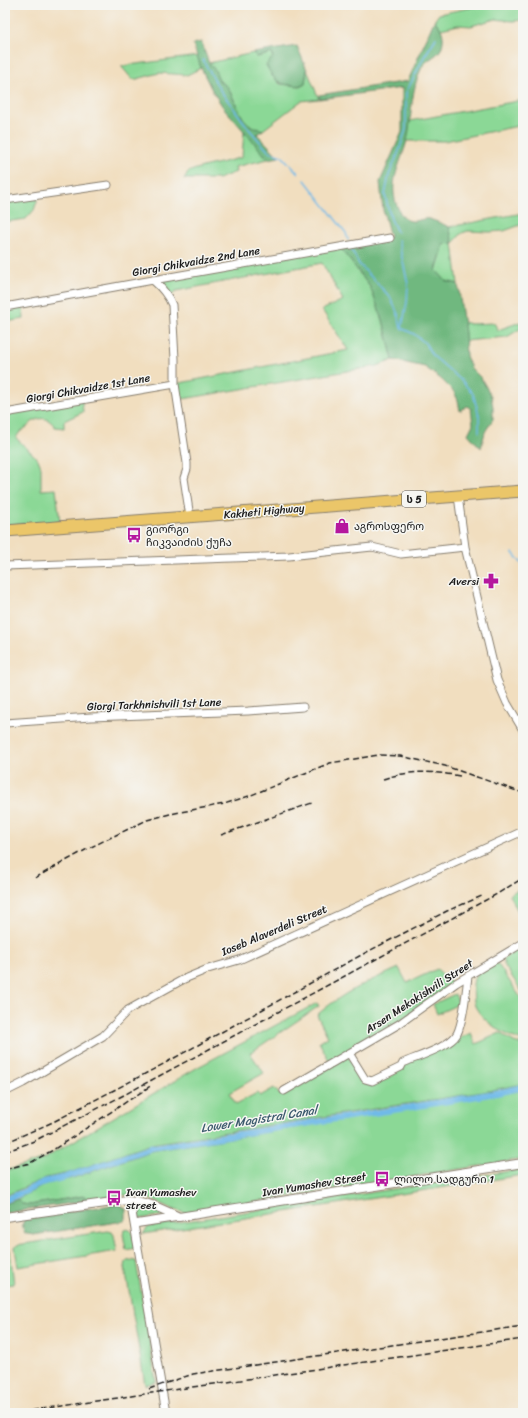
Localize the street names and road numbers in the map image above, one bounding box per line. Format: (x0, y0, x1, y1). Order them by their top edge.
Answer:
street label: Giorgi Chikvaidze 2nd Lane (131, 241, 262, 282)
street label: Giorgi Chikvaidze 1st Lane (25, 368, 152, 409)
road number: ს 5 (402, 491, 426, 507)
street label: Kakheti Highway (223, 498, 305, 524)
street label: Giorgi Tarkhnishvili 1st Lane (86, 693, 222, 716)
street label: Ioseb Alaverdeli Street (217, 900, 330, 962)
street label: Arsen Mekokishvili Street (361, 954, 478, 1039)
street label: Ivan Yumashev Street (260, 1167, 368, 1202)

